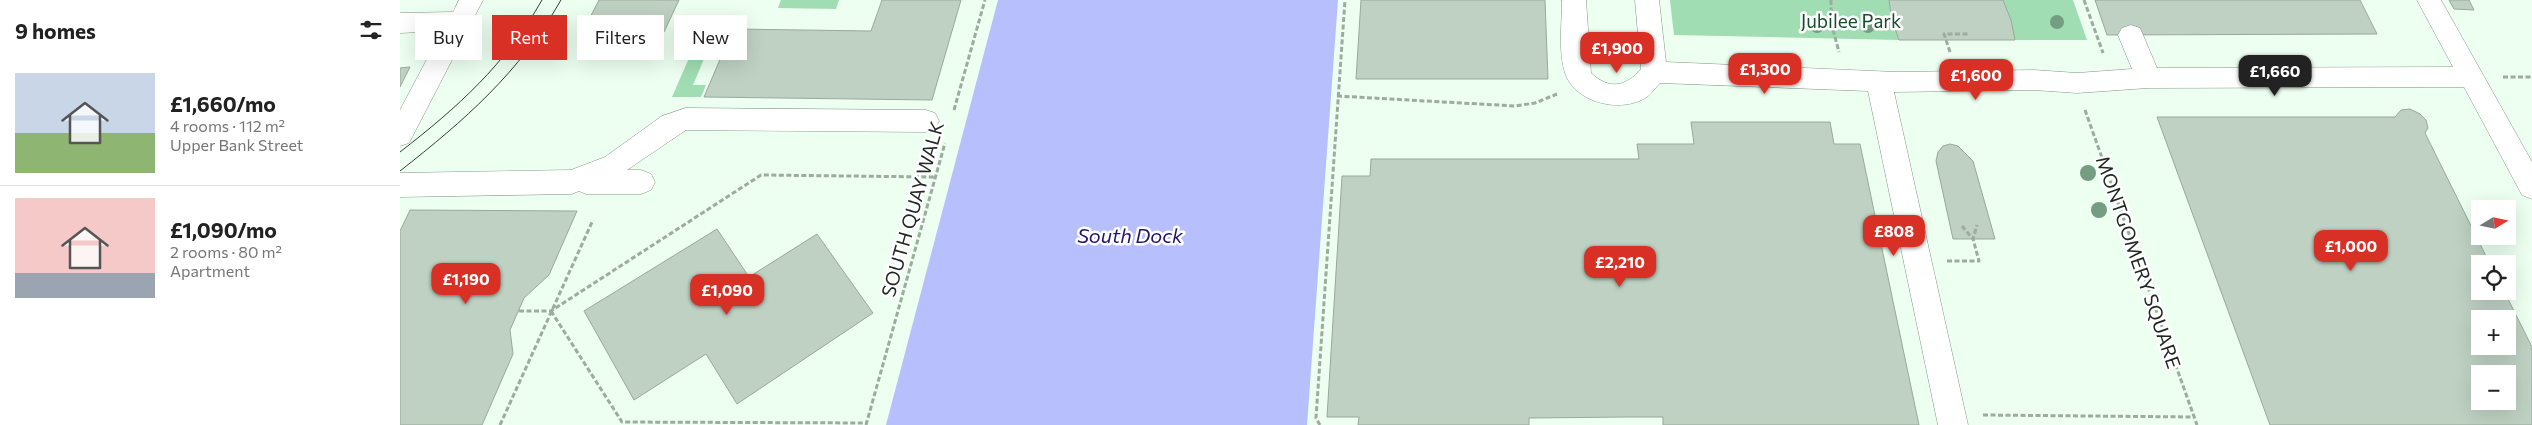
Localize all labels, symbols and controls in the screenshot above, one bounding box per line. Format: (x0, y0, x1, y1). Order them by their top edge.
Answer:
park label: Jubilee Park (1801, 9, 1901, 32)
chip: Buy (415, 15, 482, 60)
chip: Rent (492, 15, 567, 60)
chip: Filters (577, 15, 664, 60)
chip: New (674, 15, 747, 60)
icon: filters (357, 16, 385, 44)
text: 9 homes (15, 18, 96, 43)
pin: £1,900 (1576, 32, 1658, 74)
text: £1,900 (1591, 38, 1643, 57)
pin: £1,300 (1724, 52, 1806, 95)
pin: £1,660 (2234, 54, 2316, 97)
pin: £1,600 (1935, 58, 2017, 101)
text: £1,300 (1739, 59, 1791, 78)
text: £1,660 (2250, 61, 2300, 80)
text: £1,600 (1950, 65, 2002, 84)
text: £1,660/mo (170, 91, 276, 116)
icon: home (55, 93, 115, 153)
text: 4 rooms · 112 m² (170, 116, 285, 135)
street label: SOUTH QUAY WALK (876, 118, 948, 299)
text: Upper Bank Street (170, 135, 303, 154)
street label: MONTGOMERY SQUARE (2092, 153, 2186, 371)
north arrow (2471, 200, 2516, 245)
map controls (2471, 200, 2516, 410)
pin: £808 (1864, 214, 1924, 257)
text: £1,090/mo (170, 217, 277, 242)
icon: home (55, 218, 115, 278)
text: £808 (1874, 221, 1914, 240)
water label: South Dock (1077, 223, 1184, 247)
pin: £1,000 (2310, 230, 2392, 272)
text: £1,000 (2325, 236, 2377, 255)
text: 2 rooms · 80 m² (170, 242, 282, 261)
pin: £2,210 (1579, 246, 1661, 288)
text: £2,210 (1595, 252, 1645, 271)
button: locate (2471, 255, 2516, 300)
text: Apartment (170, 261, 250, 280)
pin: £1,190 (425, 262, 507, 305)
text: £1,190 (442, 269, 490, 288)
pin: £1,090 (686, 274, 768, 316)
text: £1,090 (701, 280, 753, 299)
button: + (2471, 310, 2516, 355)
button: − (2471, 365, 2516, 410)

